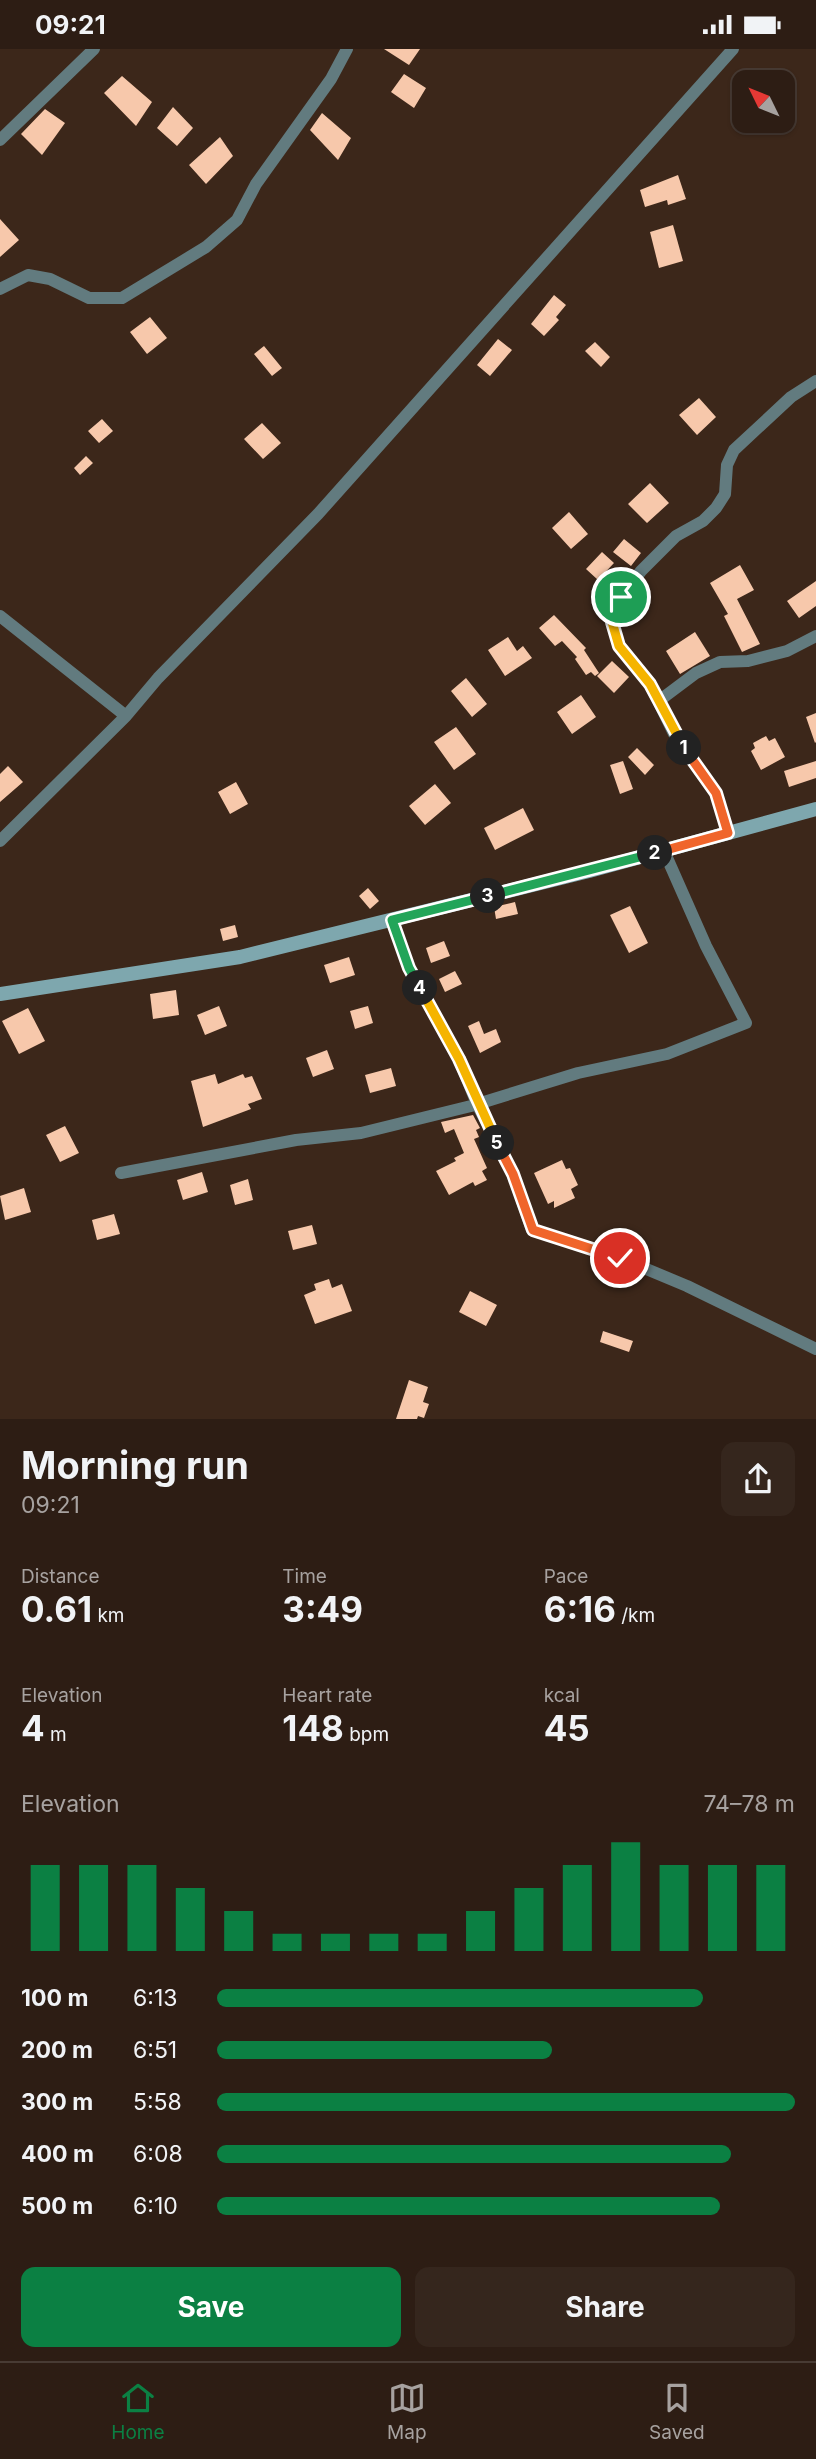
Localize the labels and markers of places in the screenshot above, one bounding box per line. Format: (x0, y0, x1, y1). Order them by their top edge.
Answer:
pin (591, 567, 651, 627)
pin: 1 (666, 731, 702, 765)
pin: 2 (638, 835, 672, 871)
pin: 3 (470, 879, 505, 913)
pin: 4 (402, 971, 438, 1005)
pin: 5 (480, 1125, 514, 1161)
pin (590, 1228, 650, 1288)

